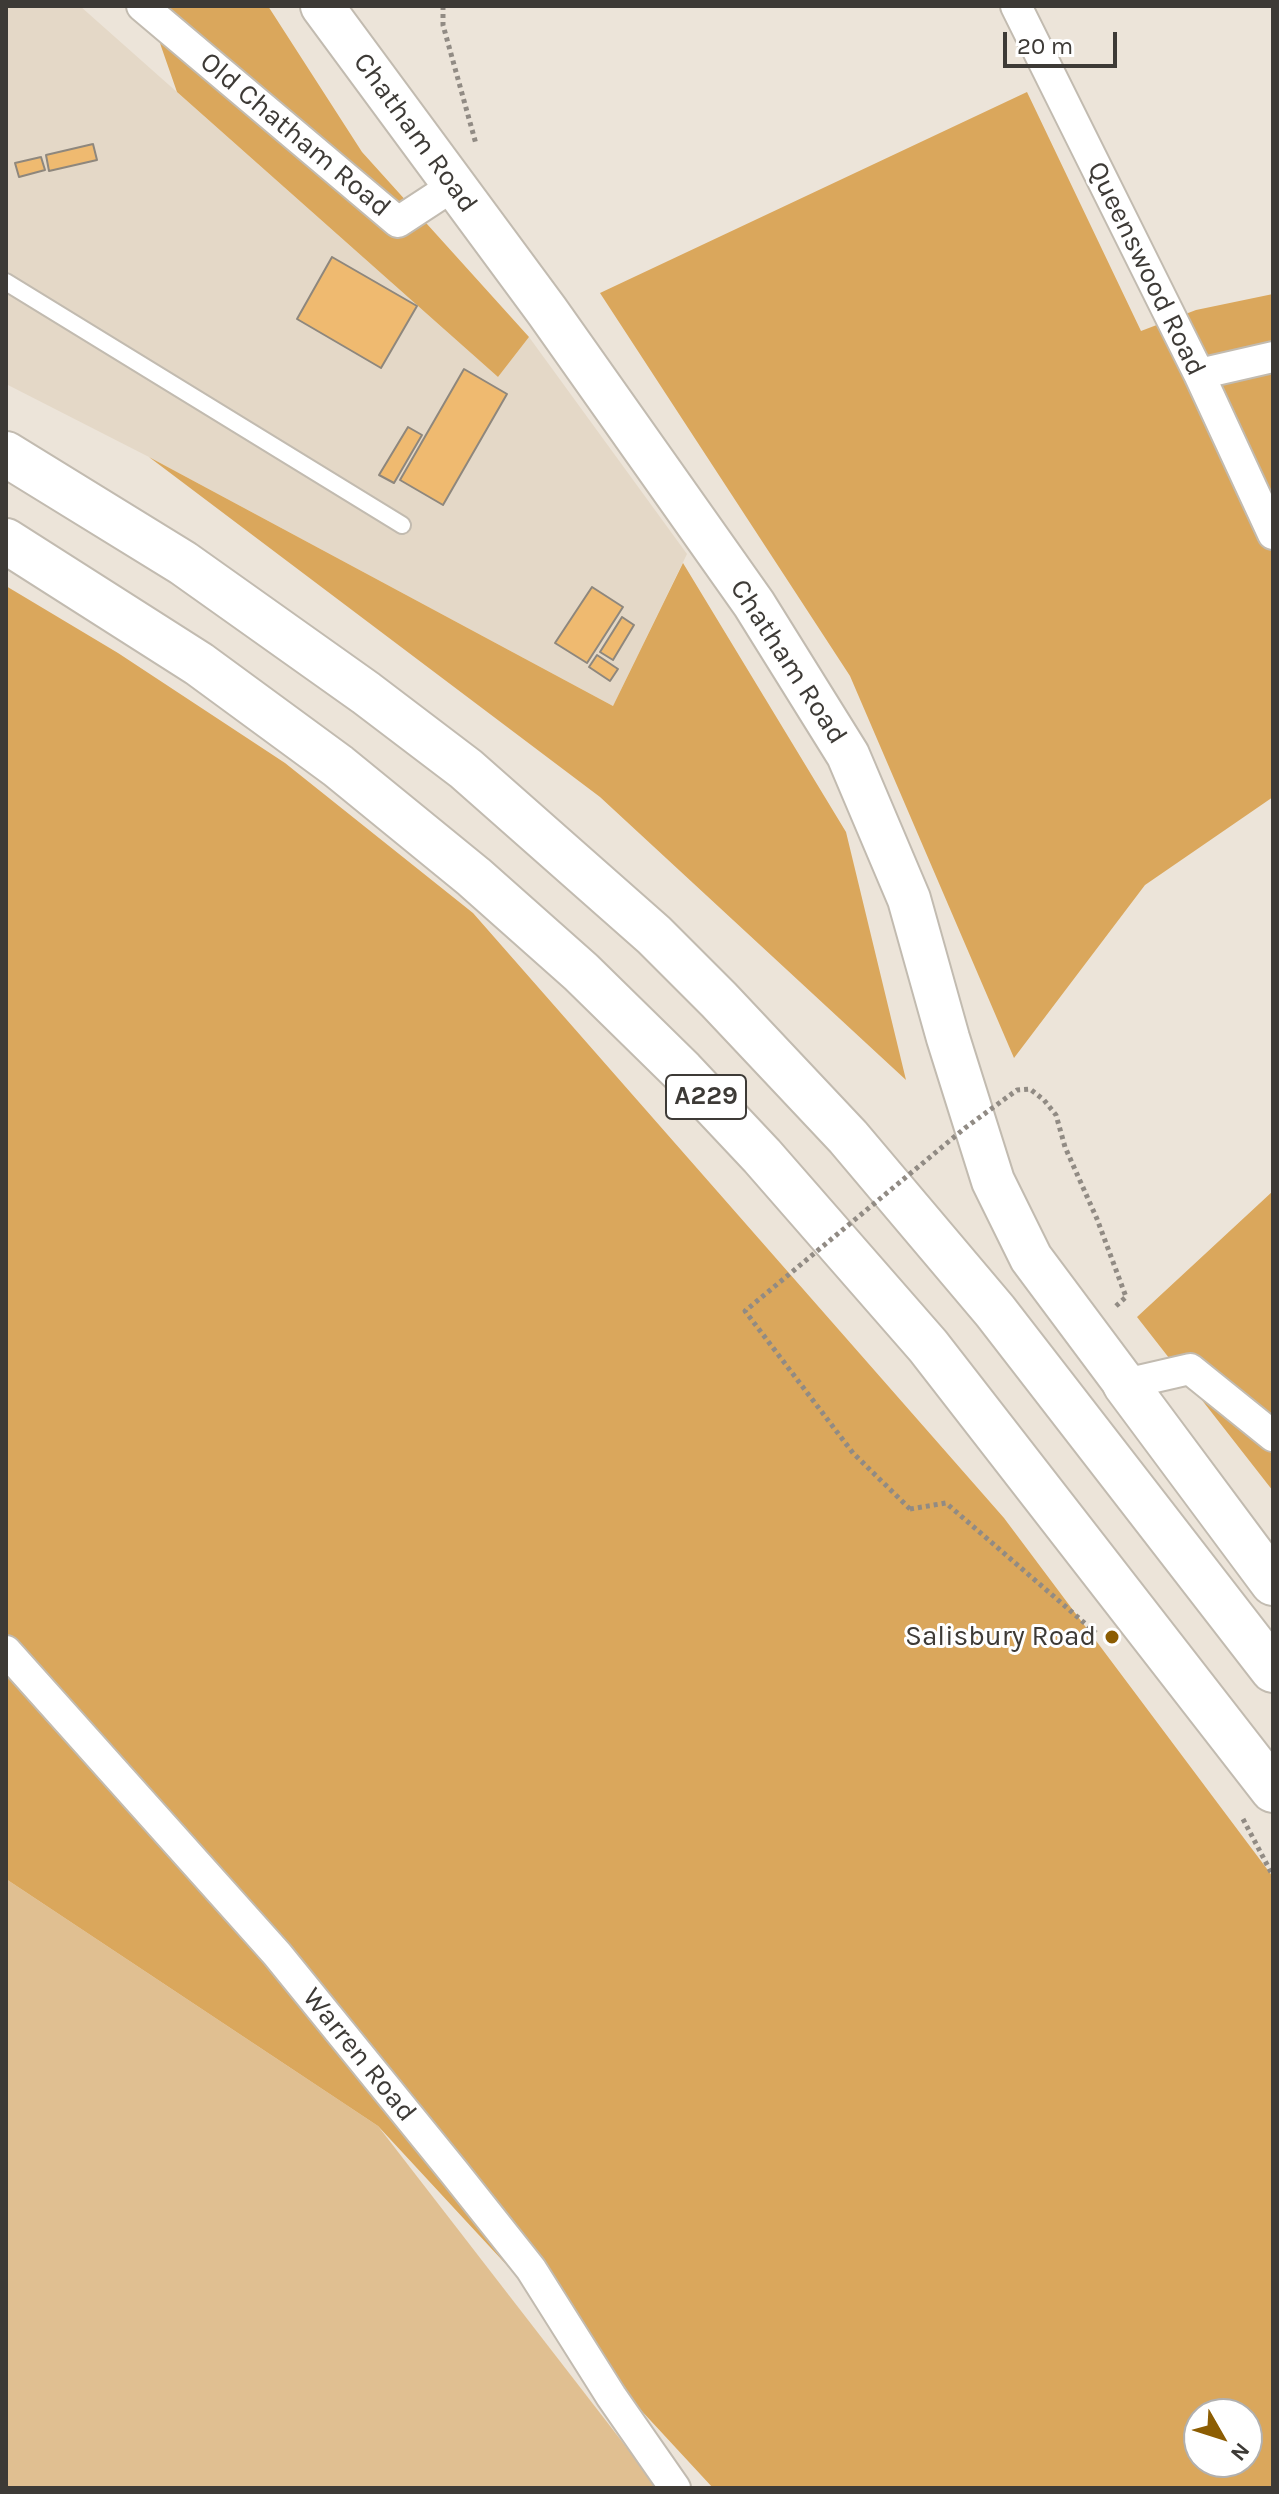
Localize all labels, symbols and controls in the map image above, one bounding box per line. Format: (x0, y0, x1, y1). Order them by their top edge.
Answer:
scale bar (1007, 16, 1121, 66)
text: 20 m (1017, 32, 1073, 60)
street label: Old Chatham Road (193, 45, 397, 225)
street label: Chatham Road (346, 46, 484, 220)
street label: Queenswood Road (1080, 156, 1212, 382)
street label: Chatham Road (722, 573, 854, 751)
road number: A229 (666, 1075, 746, 1119)
place label: Salisbury Road (905, 1620, 1096, 1654)
marker: Salisbury Road (1103, 1628, 1121, 1646)
street label: Warren Road (295, 1981, 423, 2129)
north arrow (1183, 2398, 1263, 2478)
text: N (1225, 2438, 1255, 2466)

